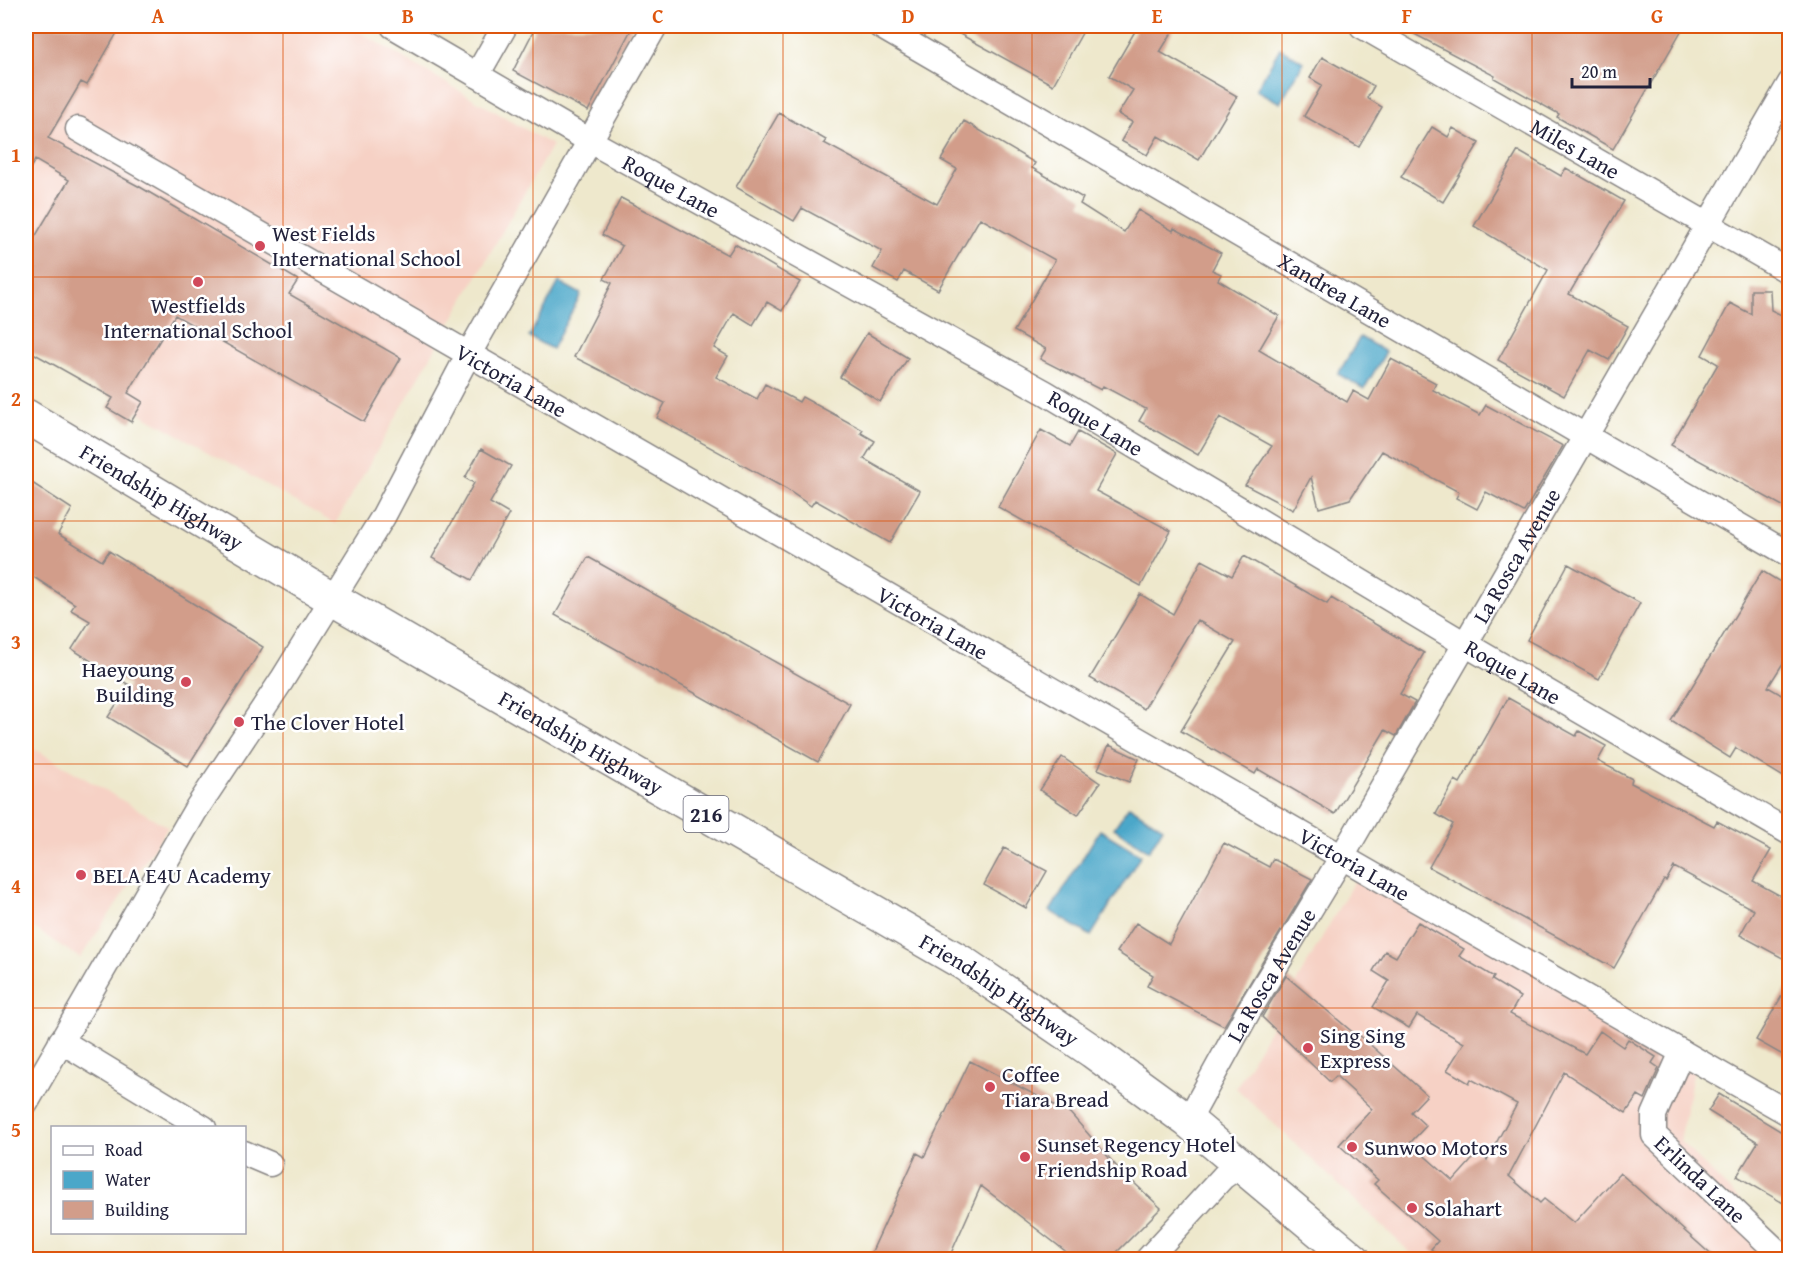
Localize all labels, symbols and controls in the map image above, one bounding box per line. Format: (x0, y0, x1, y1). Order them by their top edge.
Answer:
text: A (152, 1, 165, 30)
text: B (402, 1, 414, 30)
text: C (652, 1, 664, 30)
text: D (901, 1, 915, 30)
text: E (1152, 1, 1163, 30)
text: F (1402, 1, 1412, 30)
text: G (1651, 1, 1663, 30)
scale bar (1572, 51, 1650, 89)
text: 20 m (1581, 58, 1617, 85)
street label: Miles Lane (1525, 110, 1626, 187)
text: 1 (11, 140, 21, 169)
street label: Roque Lane (617, 146, 726, 226)
place label: West Fields International School (272, 217, 461, 274)
marker: West Fields International School (253, 239, 267, 253)
street label: Xandrea Lane (1272, 245, 1397, 336)
marker: Westfields International School (191, 275, 205, 289)
place label: Westfields International School (103, 289, 293, 346)
street label: Victoria Lane (450, 336, 573, 425)
street label: Roque Lane (1042, 382, 1150, 464)
text: 2 (11, 384, 21, 413)
street label: Friendship Highway (74, 436, 249, 558)
street label: La Rosca Avenue (1465, 482, 1568, 629)
street label: Victoria Lane (871, 578, 994, 667)
text: 3 (11, 627, 21, 656)
street label: Roque Lane (1459, 631, 1567, 712)
place label: Haeyoung Building (82, 653, 174, 710)
marker: Haeyoung Building (179, 675, 193, 689)
street label: Friendship Highway (493, 682, 669, 803)
place label: The Clover Hotel (251, 706, 405, 738)
marker: The Clover Hotel (232, 715, 246, 729)
road number: 216 (684, 796, 728, 832)
street label: Victoria Lane (1293, 820, 1416, 909)
place label: BELA E4U Academy (93, 859, 271, 891)
marker: BELA E4U Academy (74, 868, 88, 882)
text: 4 (11, 871, 21, 900)
street label: La Rosca Avenue (1219, 902, 1323, 1048)
street label: Friendship Highway (914, 925, 1086, 1054)
place label: Sing Sing Express (1320, 1019, 1405, 1076)
marker: Sing Sing Express (1301, 1041, 1315, 1055)
place label: Coffee Tiara Bread (1002, 1058, 1109, 1115)
marker: Coffee Tiara Bread (983, 1080, 997, 1094)
text: 5 (11, 1115, 21, 1144)
legend (51, 1126, 246, 1234)
place label: Sunset Regency Hotel Friendship Road (1037, 1128, 1236, 1185)
street label: Erlinda Lane (1647, 1128, 1754, 1230)
place label: Sunwoo Motors (1364, 1131, 1508, 1163)
text: Road (105, 1136, 143, 1163)
marker: Sunwoo Motors (1345, 1140, 1359, 1154)
marker: Sunset Regency Hotel Friendship Road (1018, 1150, 1032, 1164)
text: Water (105, 1166, 151, 1193)
place label: Solahart (1424, 1192, 1502, 1224)
text: Building (105, 1196, 169, 1223)
marker: Solahart (1405, 1201, 1419, 1215)

